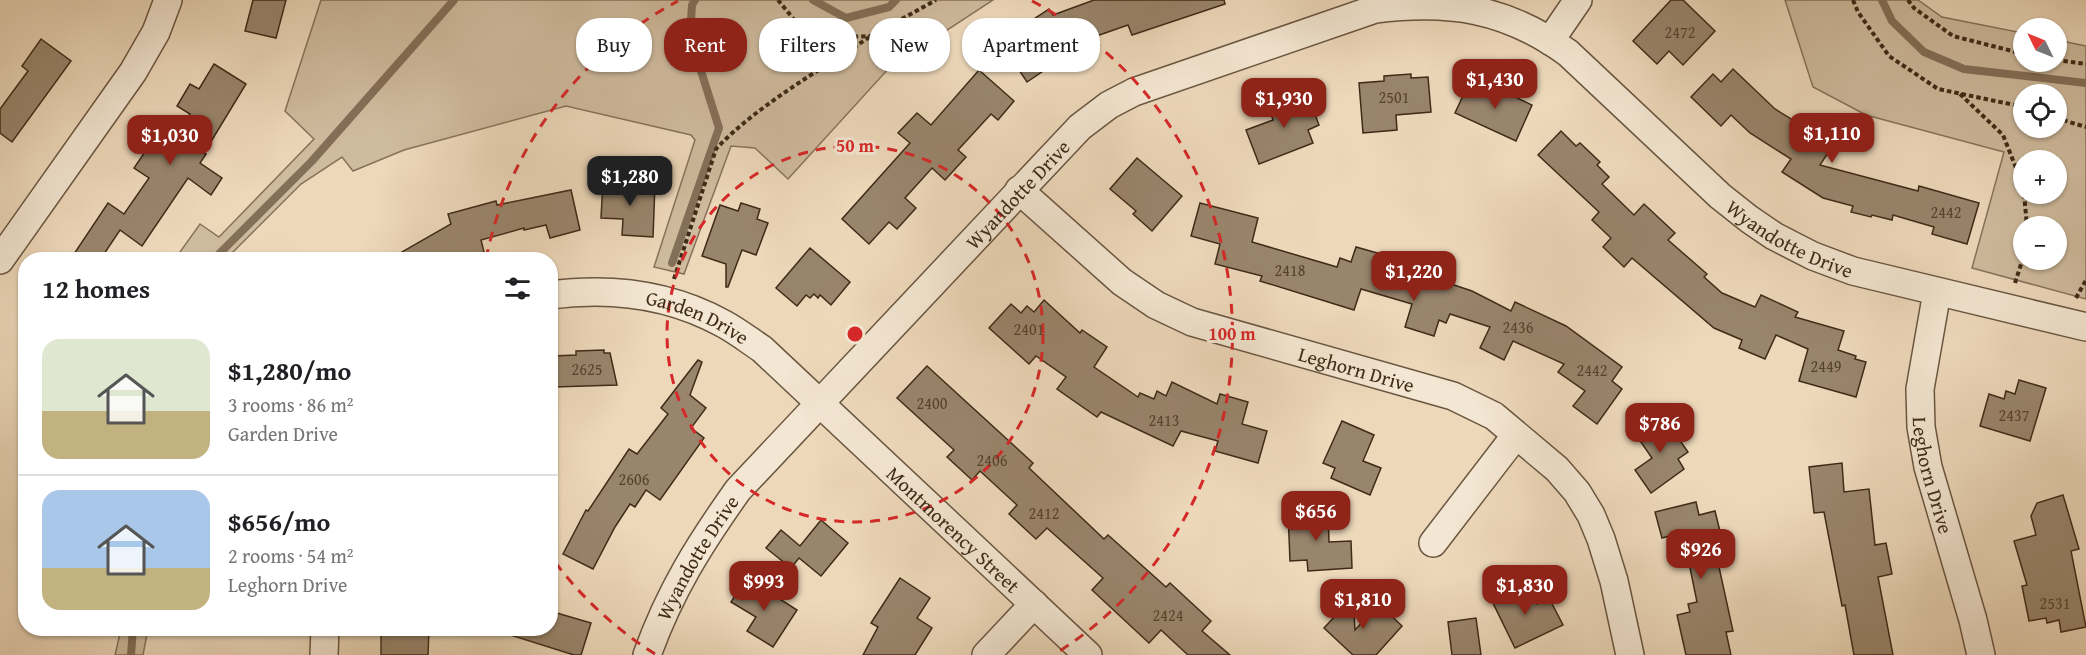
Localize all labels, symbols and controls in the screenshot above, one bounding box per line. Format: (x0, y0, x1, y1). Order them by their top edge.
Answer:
chip: Buy (576, 18, 652, 72)
chip: Rent (664, 18, 747, 72)
chip: Filters (759, 18, 857, 72)
chip: New (869, 18, 950, 72)
chip: Apartment (962, 18, 1100, 72)
north arrow (2013, 18, 2067, 72)
map controls (2013, 18, 2067, 270)
house number: 2472 (1665, 20, 1695, 44)
pin: $1,430 (1446, 59, 1544, 110)
text: $1,430 (1466, 64, 1524, 93)
pin: $1,930 (1235, 78, 1333, 129)
text: $1,930 (1255, 83, 1313, 112)
button: locate (2013, 84, 2067, 138)
house number: 2501 (1379, 85, 1409, 109)
pin: $1,110 (1783, 113, 1881, 164)
pin: $1,030 (121, 115, 219, 166)
text: $1,110 (1803, 118, 1861, 147)
text: $1,030 (141, 120, 199, 149)
text: 50 m (836, 132, 875, 159)
street label: Wyandotte Drive (958, 133, 1076, 255)
button: + (2013, 150, 2067, 204)
pin: $1,280 (581, 156, 679, 207)
text: $1,280 (601, 161, 659, 190)
street label: Wyandotte Drive (1720, 192, 1857, 284)
house number: 2442 (1931, 200, 1961, 224)
button: − (2013, 216, 2067, 270)
pin: $1,220 (1365, 251, 1463, 302)
text: $1,220 (1385, 256, 1443, 285)
house number: 2418 (1275, 258, 1306, 282)
text: 12 homes (42, 269, 150, 308)
icon: filters (501, 272, 534, 305)
street label: Garden Drive (644, 282, 755, 351)
house number: 2436 (1503, 315, 1534, 339)
house number: 2401 (1014, 317, 1044, 341)
text: 100 m (1208, 320, 1256, 347)
centre of rings (845, 324, 865, 344)
street label: Leghorn Drive (1295, 338, 1418, 399)
text: $1,280/mo (228, 351, 351, 390)
house number: 2449 (1811, 354, 1842, 378)
house number: 2625 (572, 357, 602, 381)
house number: 2442 (1577, 358, 1607, 382)
icon: home (90, 363, 162, 435)
text: 3 rooms · 86 m² (228, 390, 354, 419)
house number: 2400 (917, 391, 948, 415)
pin: $786 (1624, 403, 1696, 454)
house number: 2437 (1999, 403, 2030, 427)
house number: 2413 (1149, 408, 1179, 432)
text: $786 (1639, 408, 1681, 437)
street label: Leghorn Drive (1906, 416, 1961, 537)
text: Garden Drive (228, 419, 338, 448)
house number: 2406 (977, 448, 1008, 472)
street label: Montmorency Street (880, 459, 1027, 599)
house number: 2606 (619, 467, 650, 491)
street label: Wyandotte Drive (648, 489, 745, 624)
pin: $656 (1280, 491, 1352, 542)
text: $656 (1295, 496, 1337, 525)
house number: 2412 (1029, 501, 1059, 525)
text: $656/mo (228, 502, 330, 541)
icon: home (90, 514, 162, 586)
pin: $926 (1665, 529, 1737, 580)
text: $926 (1680, 534, 1722, 563)
text: 2 rooms · 54 m² (228, 541, 354, 570)
pin: $993 (728, 561, 800, 612)
pin: $1,830 (1476, 565, 1574, 616)
text: $993 (743, 566, 785, 595)
text: Leghorn Drive (228, 570, 347, 599)
text: $1,830 (1496, 570, 1554, 599)
pin: $1,810 (1314, 579, 1412, 630)
text: $1,810 (1334, 584, 1392, 613)
house number: 2531 (2040, 591, 2070, 615)
house number: 2424 (1153, 603, 1184, 627)

